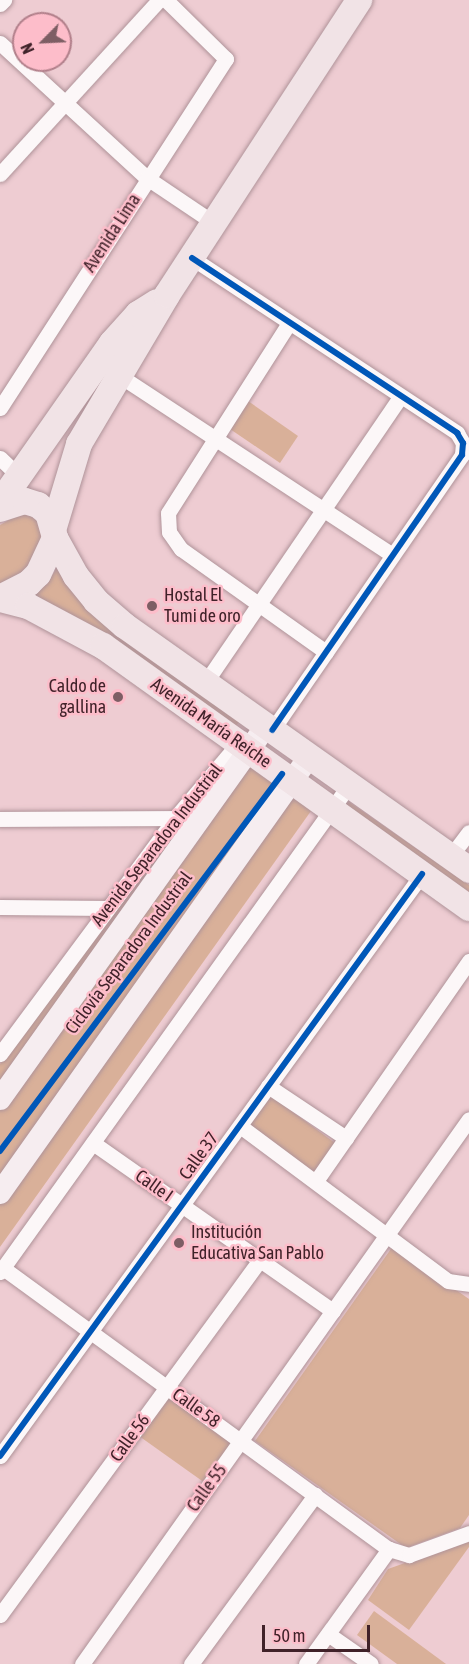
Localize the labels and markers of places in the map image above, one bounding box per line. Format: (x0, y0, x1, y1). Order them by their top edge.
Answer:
place label: Hostal El Tumi de oro (164, 585, 241, 628)
marker: Hostal El Tumi de oro (145, 599, 159, 613)
place label: Caldo de gallina (49, 676, 106, 718)
marker: Caldo de gallina (111, 690, 125, 704)
place label: Institución Educativa San Pablo (191, 1222, 324, 1264)
marker: Institución Educativa San Pablo (172, 1236, 186, 1250)

